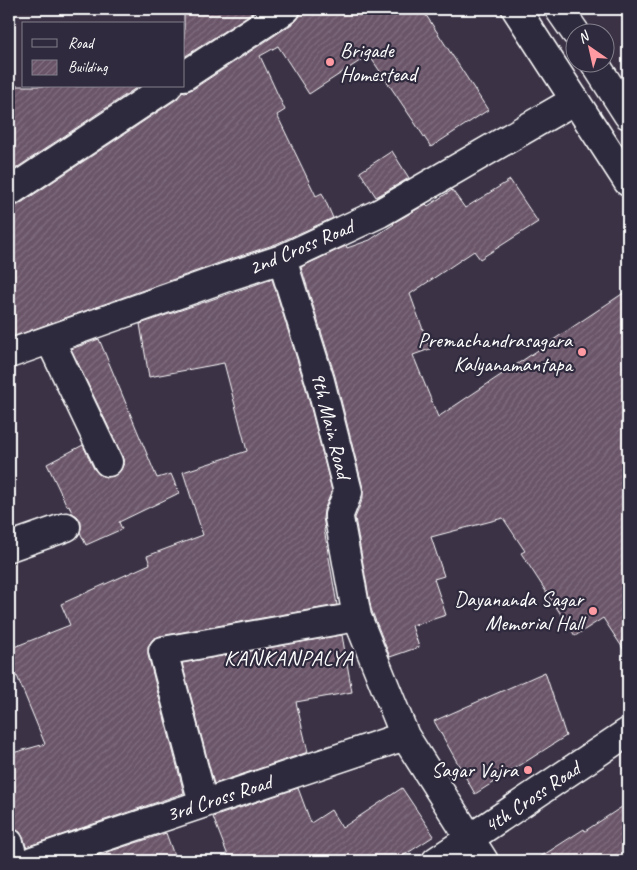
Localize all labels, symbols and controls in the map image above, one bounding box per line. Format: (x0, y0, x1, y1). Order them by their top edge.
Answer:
legend (22, 22, 185, 88)
north arrow (564, 22, 614, 72)
text: N (575, 27, 593, 47)
text: Road (68, 34, 95, 53)
place label: Brigade Homestead (340, 37, 420, 87)
marker: Brigade Homestead (324, 56, 336, 68)
text: Building (68, 58, 108, 77)
street label: 2nd Cross Road (245, 212, 360, 281)
place label: Premachandrasagara Kalyanamantapa (418, 327, 574, 377)
marker: Premachandrasagara Kalyanamantapa (576, 346, 588, 358)
street label: 9th Main Road (305, 369, 358, 485)
place label: Dayananda Sagar Memorial Hall (454, 586, 586, 636)
marker: Dayananda Sagar Memorial Hall (587, 605, 599, 617)
district label: KANKANPALYA (224, 644, 354, 672)
street label: 4th Cross Road (479, 754, 587, 839)
place label: Sagar Vajra (431, 757, 520, 783)
marker: Sagar Vajra (522, 764, 534, 776)
street label: 3rd Cross Road (163, 768, 278, 827)

